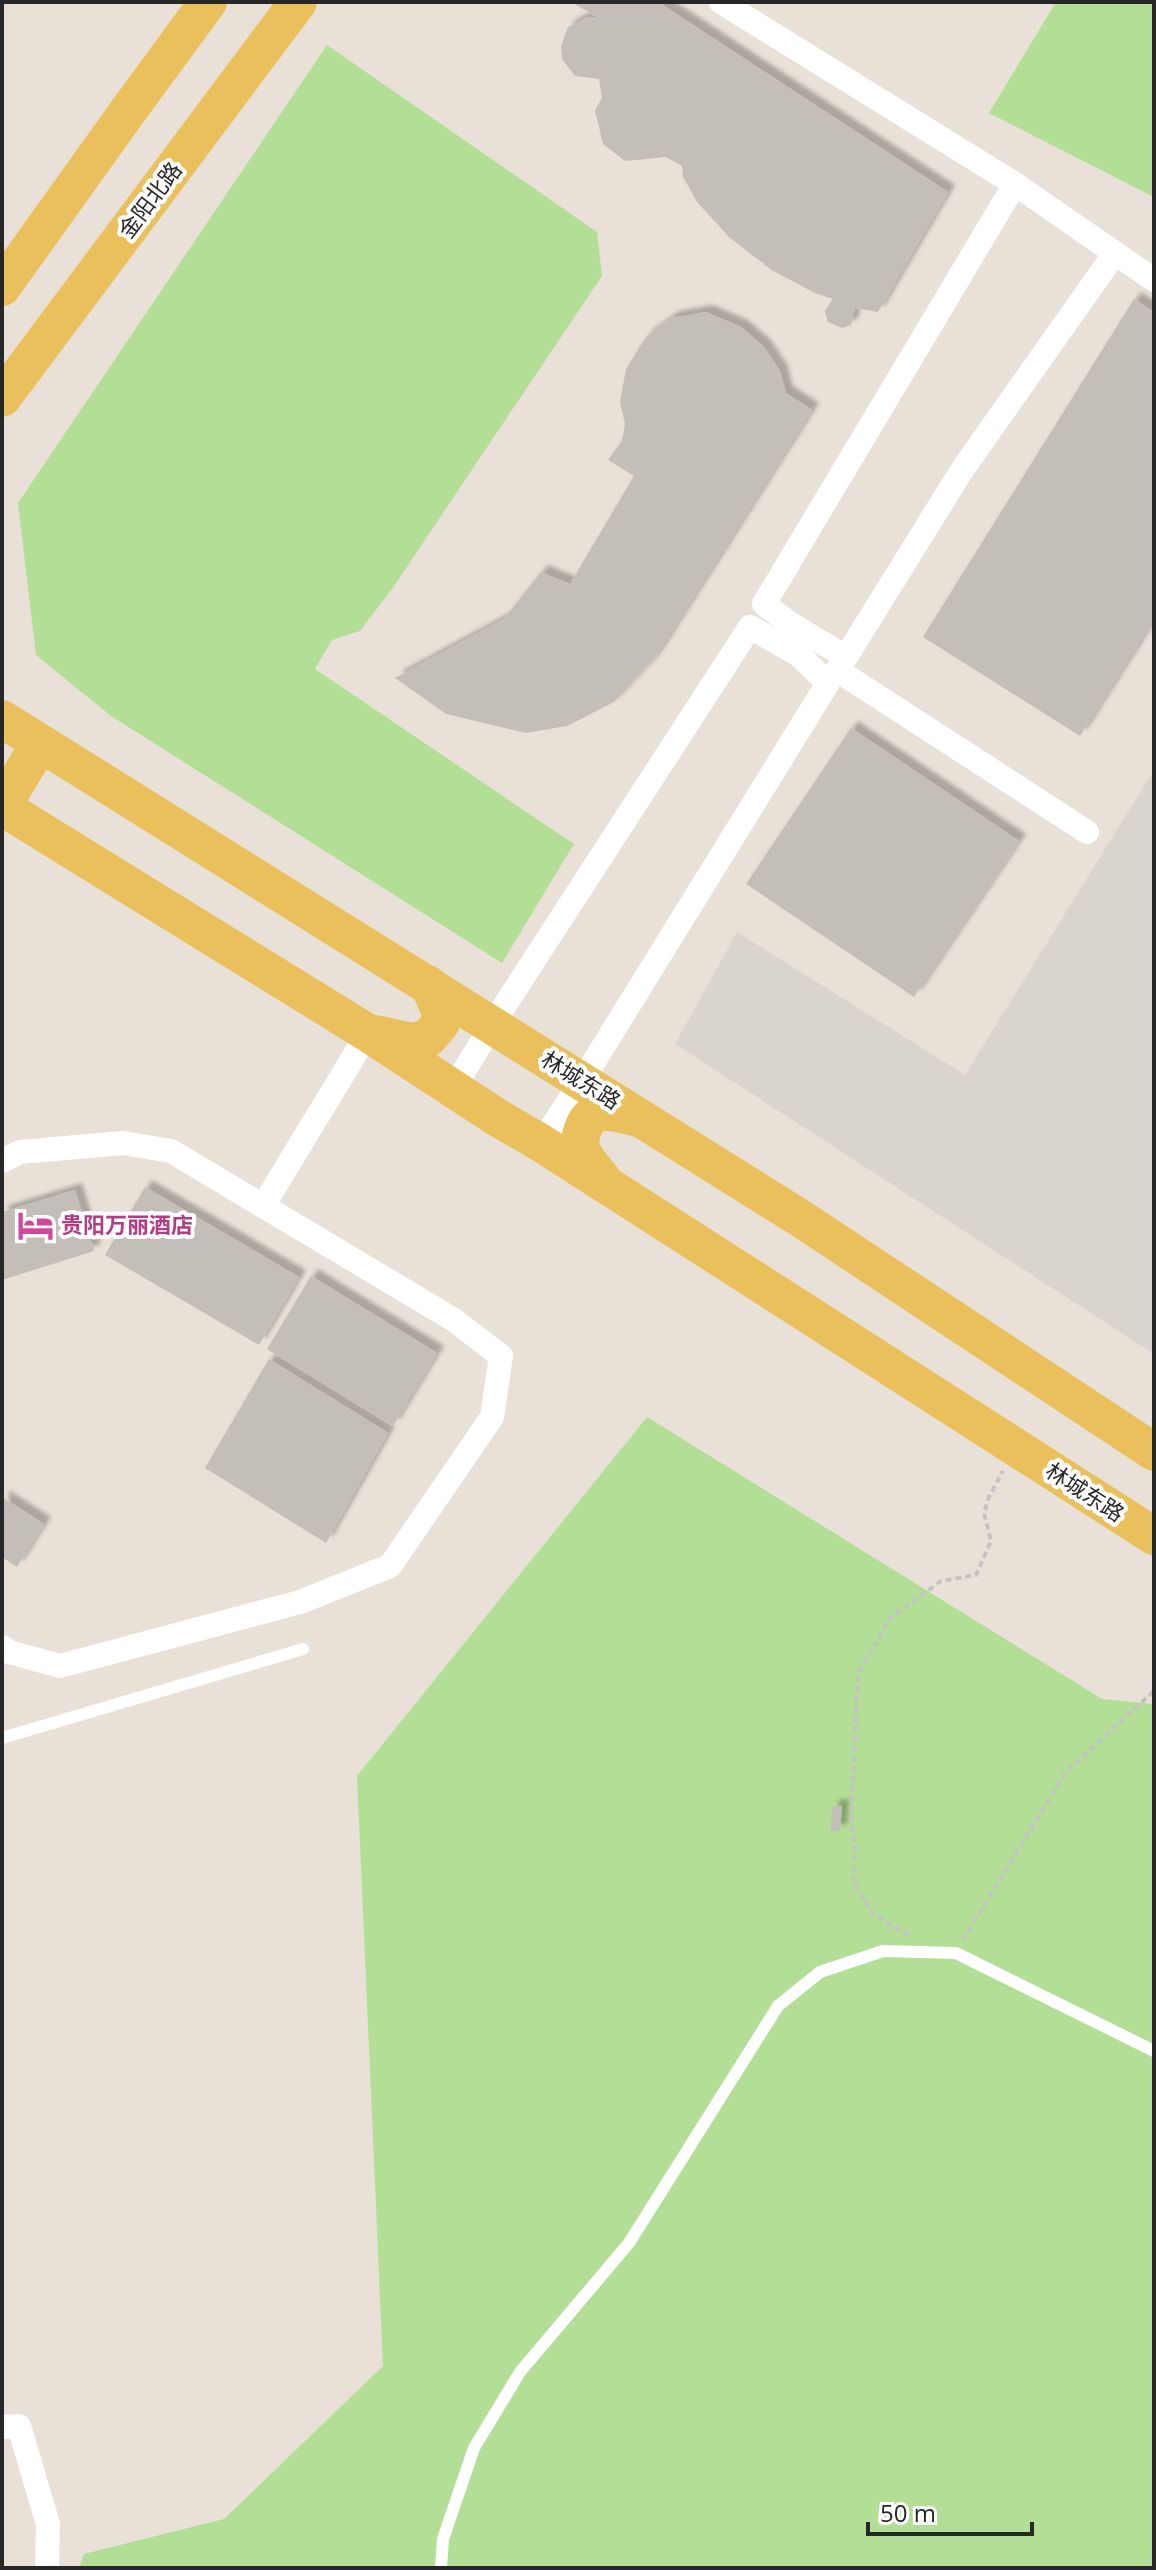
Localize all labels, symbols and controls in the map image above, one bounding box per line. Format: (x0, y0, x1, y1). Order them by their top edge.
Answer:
street label: 金阳北路 (111, 155, 188, 244)
street label: 林城东路 (536, 1043, 627, 1115)
hotel icon: 贵阳万丽酒店 (16, 1206, 54, 1244)
place label: 贵阳万丽酒店 (61, 1209, 193, 1239)
street label: 林城东路 (1040, 1455, 1131, 1528)
scale bar (868, 2486, 1032, 2536)
text: 50 m (880, 2496, 936, 2529)

